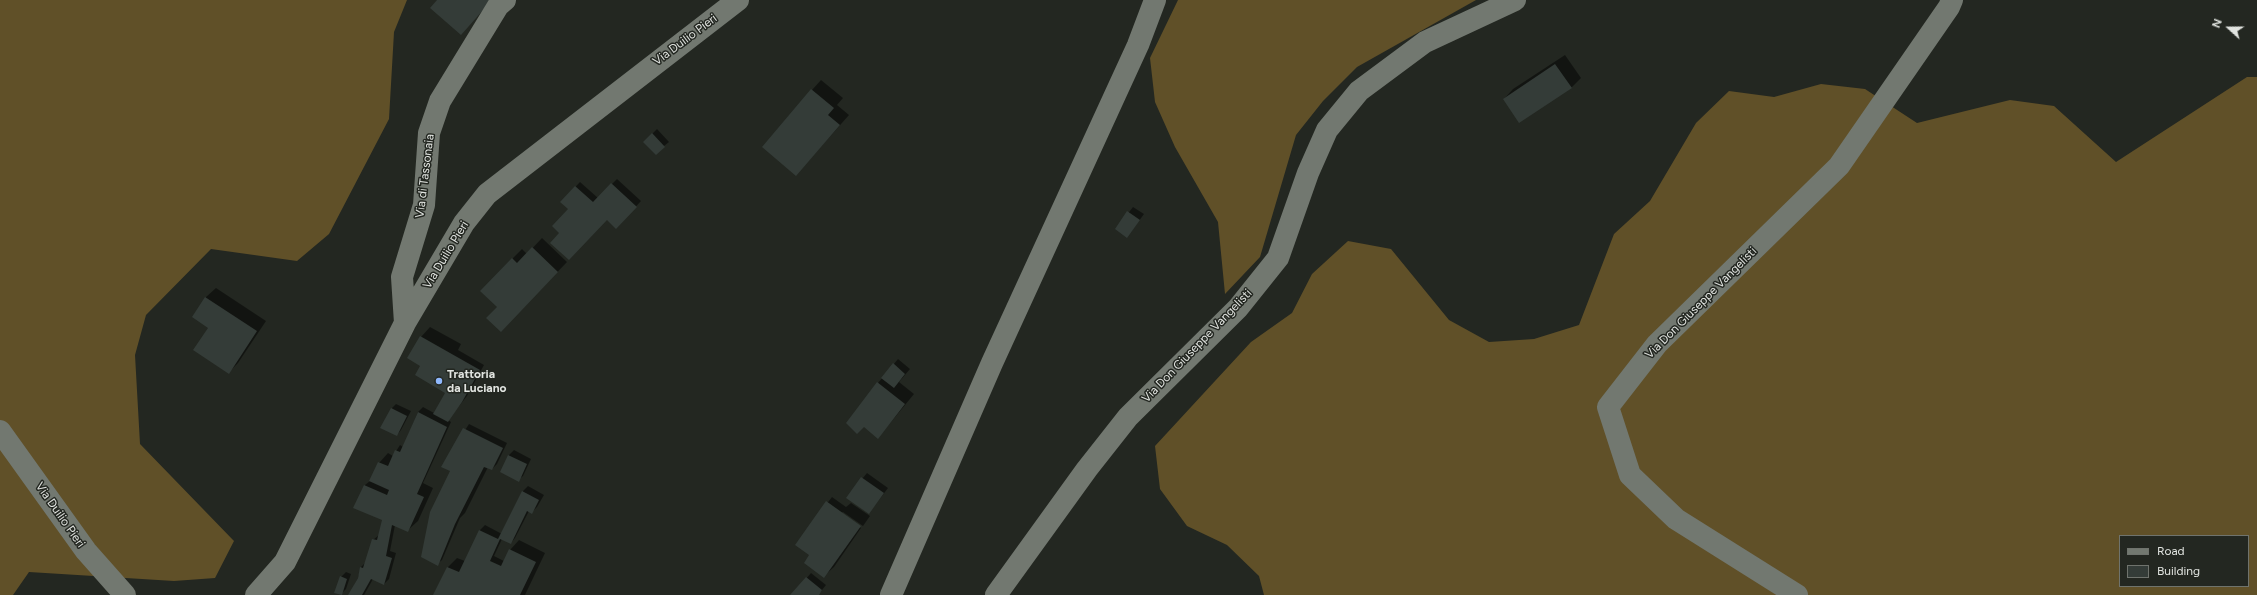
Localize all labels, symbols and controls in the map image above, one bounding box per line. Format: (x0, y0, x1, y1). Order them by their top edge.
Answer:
north arrow (2209, 8, 2249, 48)
street label: Via Duilio Pieri (650, 11, 720, 69)
text: N (2210, 17, 2225, 30)
street label: Via di Tassonaia (413, 133, 437, 219)
street label: Via Duilio Pieri (420, 219, 472, 291)
street label: Via Don Giuseppe Vangelisti (1642, 244, 1760, 362)
street label: Via Don Giuseppe Vangelisti (1139, 286, 1255, 406)
place label: Trattoria da Luciano (447, 367, 507, 395)
marker: Trattoria da Luciano (434, 376, 444, 386)
street label: Via Duilio Pieri (32, 480, 88, 550)
legend (2119, 535, 2249, 587)
text: Road (2157, 544, 2185, 558)
text: Building (2157, 564, 2200, 578)

